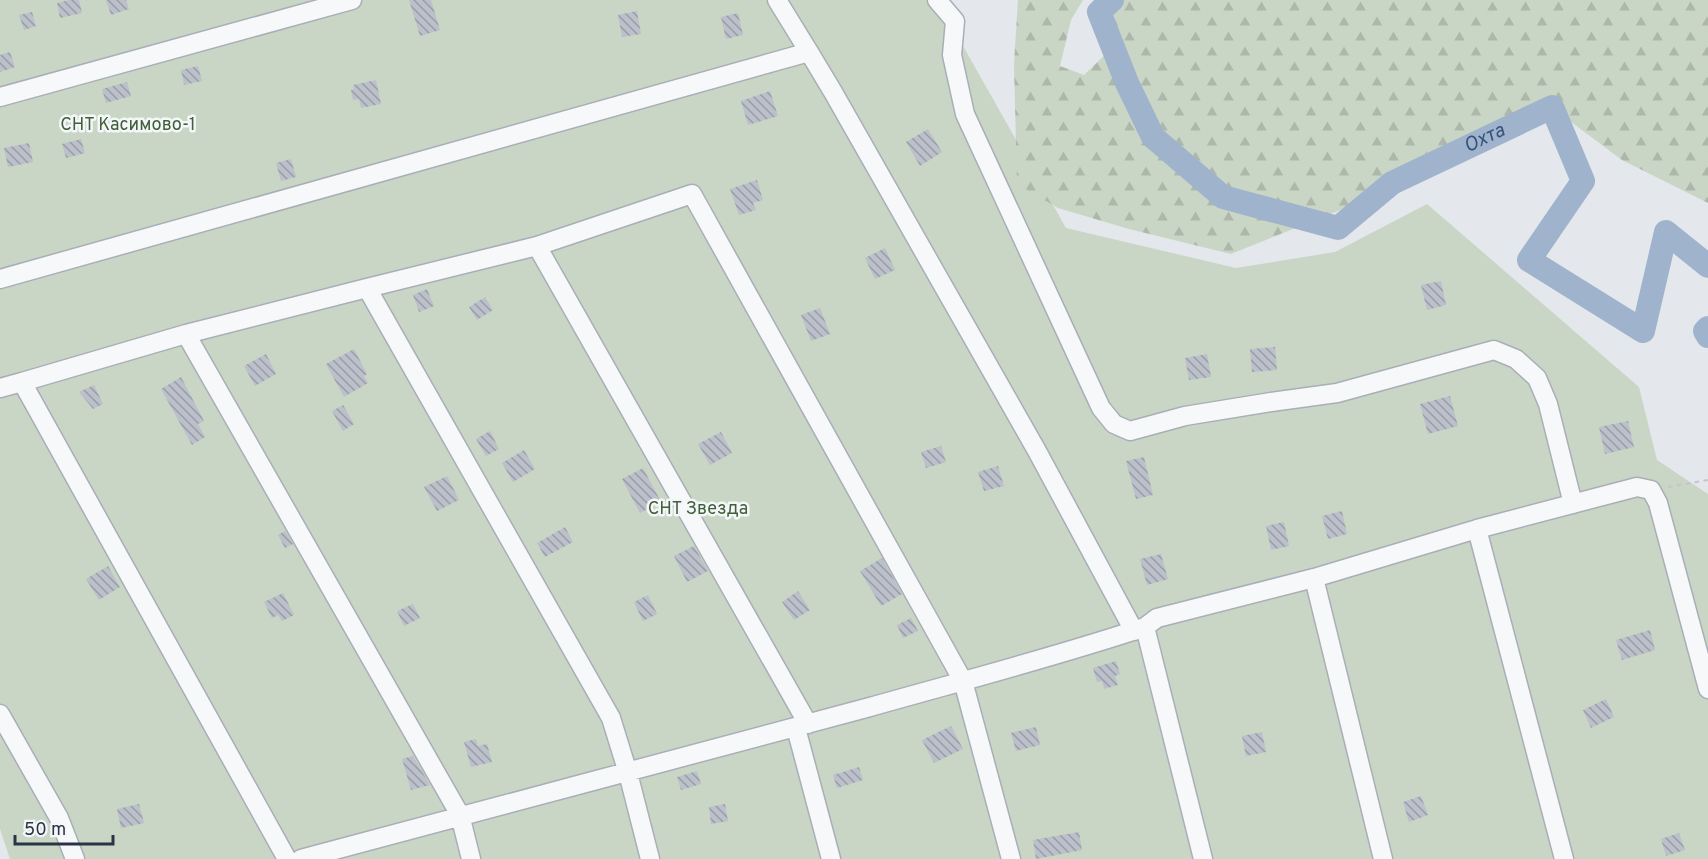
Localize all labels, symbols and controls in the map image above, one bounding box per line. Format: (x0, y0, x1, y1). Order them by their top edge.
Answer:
park label: СНТ Касимово-1 (60, 114, 196, 137)
water label: Охта (1460, 118, 1510, 160)
park label: СНТ Звезда (648, 498, 748, 521)
scale bar (15, 808, 112, 846)
text: 50 m (24, 819, 66, 842)

